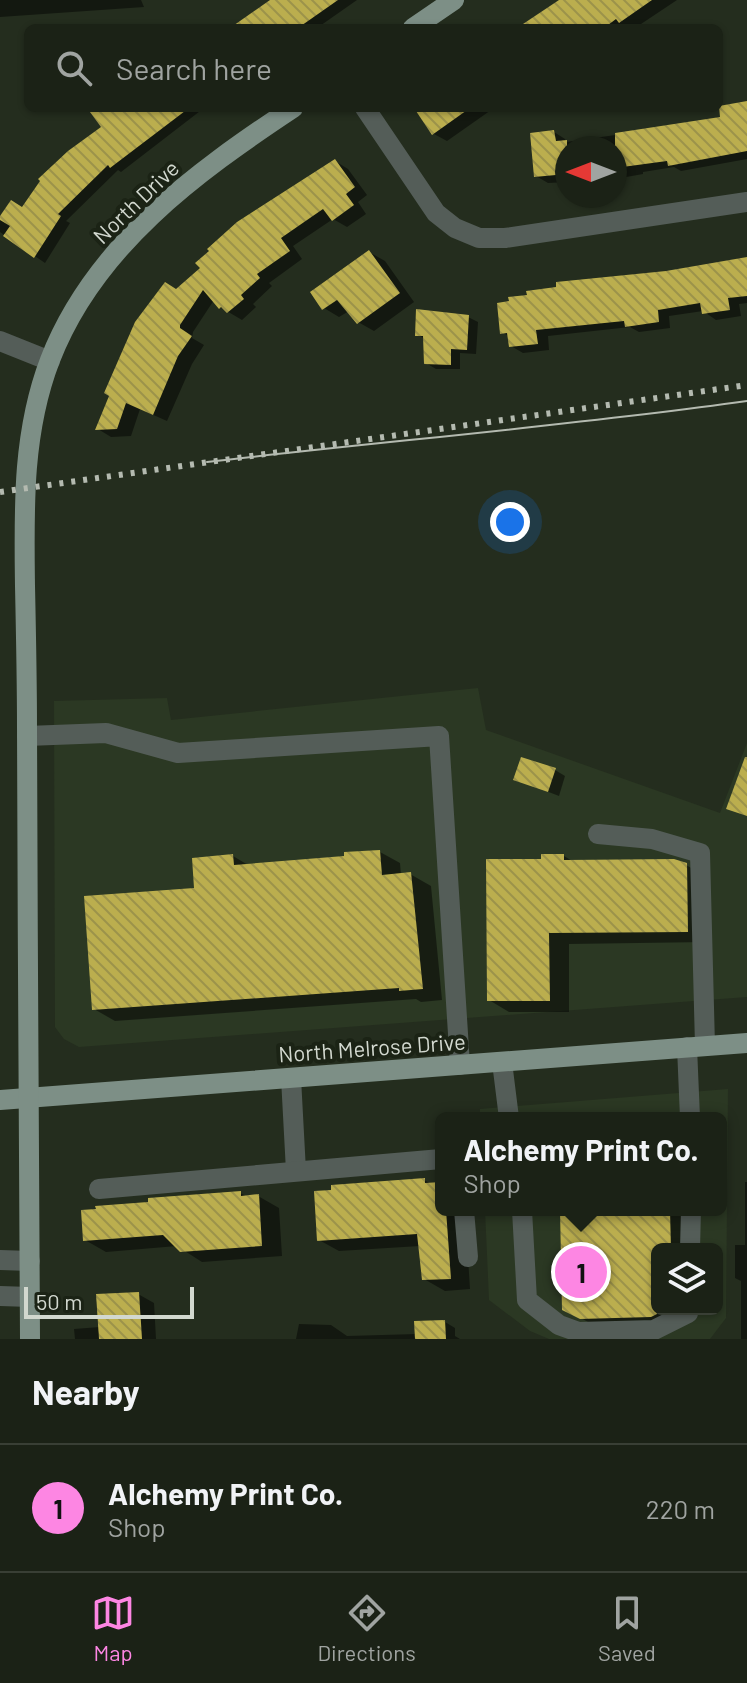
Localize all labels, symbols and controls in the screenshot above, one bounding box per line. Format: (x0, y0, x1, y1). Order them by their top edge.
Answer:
search box (24, 24, 723, 112)
icon: search (52, 46, 96, 90)
text: Search here (116, 50, 272, 86)
north arrow (555, 136, 627, 208)
street label: North Drive (87, 154, 183, 248)
your location (490, 502, 530, 542)
street label: North Melrose Drive (277, 1027, 466, 1067)
popup (435, 1112, 727, 1216)
text: Alchemy Print Co. (463, 1131, 699, 1167)
text: Shop (463, 1167, 521, 1198)
pin: 1 (555, 1242, 607, 1302)
map controls (651, 1243, 723, 1315)
button: layers (651, 1243, 723, 1315)
scale bar (24, 1283, 194, 1319)
text: 50 m (36, 1288, 82, 1314)
text: Nearby (32, 1371, 140, 1412)
text: Alchemy Print Co. (108, 1475, 343, 1511)
text: 1 (53, 1493, 63, 1524)
text: 220 m (646, 1493, 715, 1524)
text: Shop (108, 1511, 166, 1542)
tab: Map (91, 1591, 135, 1665)
tab: Directions (317, 1591, 416, 1665)
tab: Saved (598, 1591, 656, 1665)

